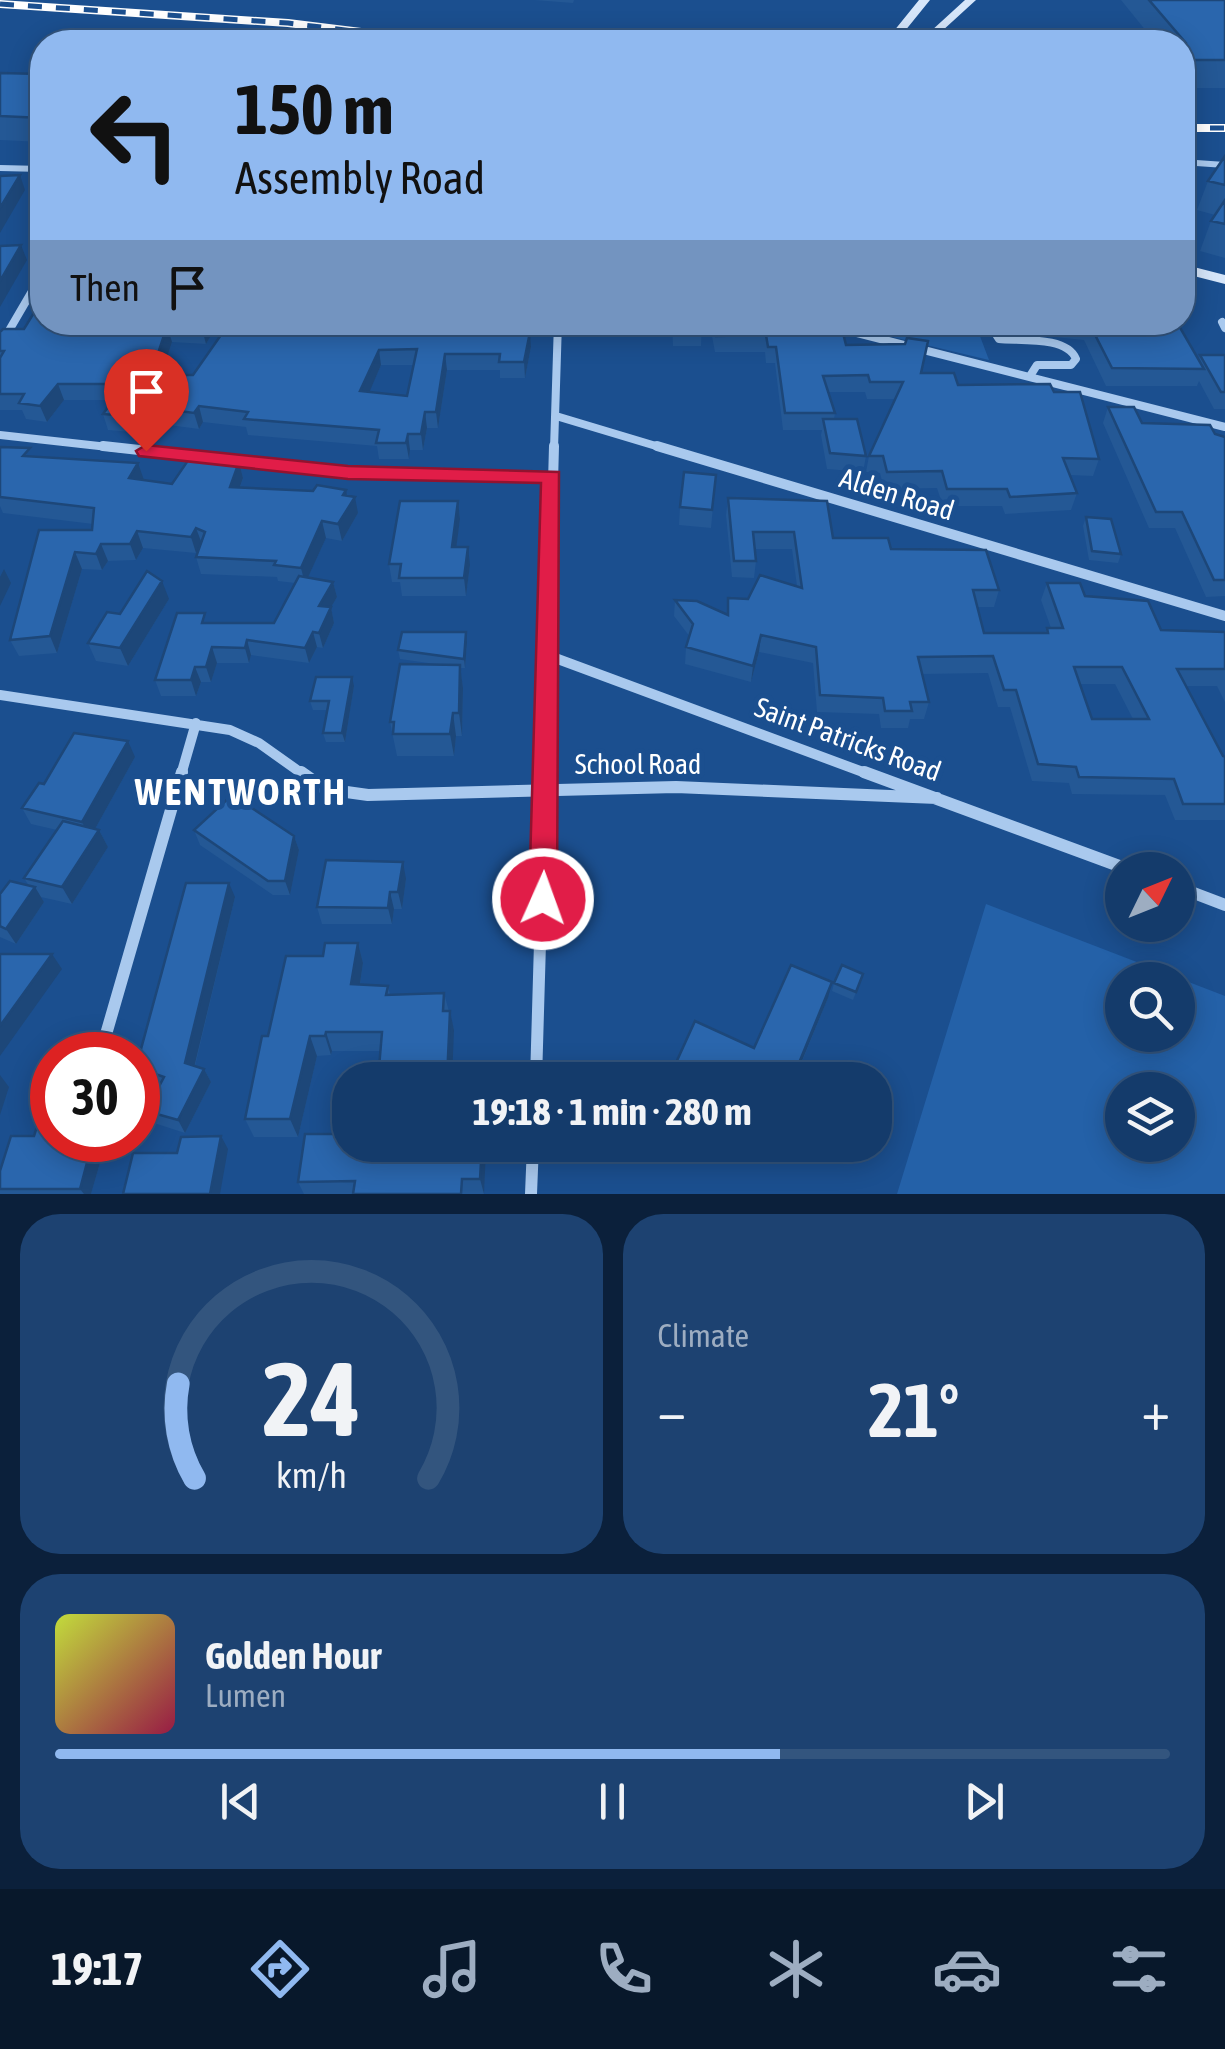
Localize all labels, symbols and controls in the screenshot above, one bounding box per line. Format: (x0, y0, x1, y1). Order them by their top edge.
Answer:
text: 150 m (235, 69, 394, 149)
icon: left (70, 70, 200, 200)
text: Assembly Road (235, 152, 485, 204)
icon: arrive (160, 260, 215, 315)
text: Then (70, 266, 140, 309)
pin (104, 349, 189, 452)
icon: arrive (119, 364, 174, 419)
street label: Alden Road (836, 461, 958, 527)
street label: Saint Patricks Road (751, 691, 945, 787)
street label: School Road (575, 748, 701, 780)
district label: WENTWORTH (134, 770, 347, 813)
position arrow (491, 847, 595, 951)
north arrow (1105, 852, 1195, 942)
map controls (1105, 852, 1195, 1162)
button: search (1105, 962, 1195, 1052)
speed limit sign: 30 (30, 1032, 160, 1162)
button: layers (1105, 1072, 1195, 1162)
text: 19:18 · 1 min · 280 m (472, 1090, 752, 1133)
text: Climate (658, 1317, 749, 1354)
text: 24 (262, 1339, 360, 1458)
text: 21° (868, 1367, 959, 1453)
text: − (658, 1379, 686, 1442)
text: + (1141, 1379, 1170, 1442)
text: km/h (276, 1455, 347, 1496)
text: Golden Hour (205, 1634, 381, 1677)
text: Lumen (205, 1677, 286, 1714)
icon: previous (213, 1774, 268, 1829)
icon: pause (585, 1774, 640, 1829)
icon: next (957, 1774, 1012, 1829)
icon: directions (245, 1934, 315, 2004)
icon: music (417, 1934, 487, 2004)
icon: phone (589, 1934, 659, 2004)
icon: climate (761, 1934, 831, 2004)
icon: car (932, 1934, 1002, 2004)
icon: filters (1104, 1934, 1174, 2004)
text: 19:17 (51, 1943, 144, 1995)

